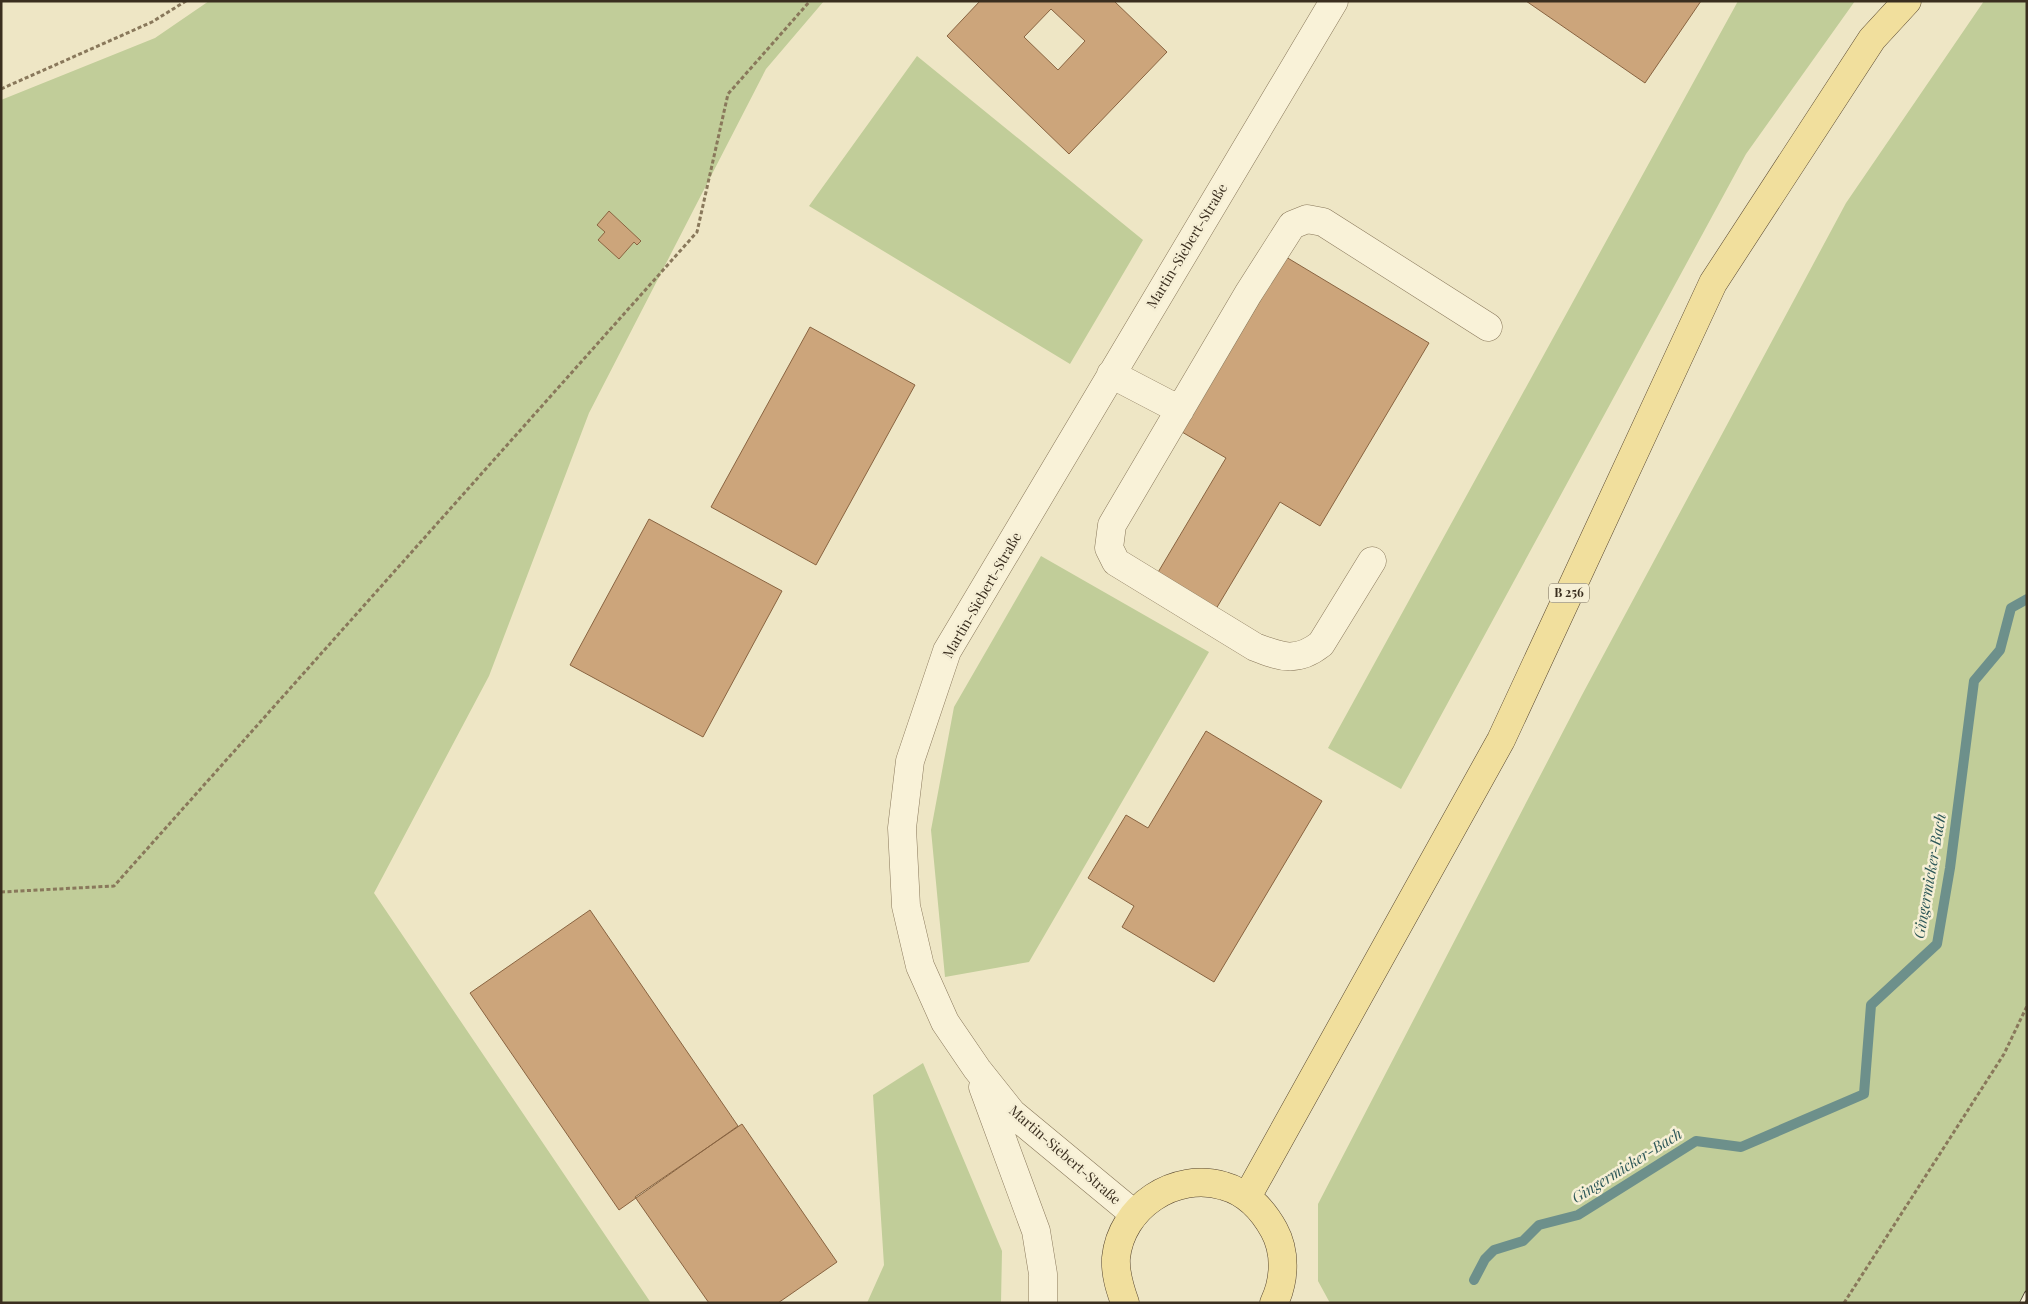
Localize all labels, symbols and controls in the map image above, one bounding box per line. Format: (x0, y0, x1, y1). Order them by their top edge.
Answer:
street label: Martin-Siebert-Straße (1142, 180, 1231, 312)
street label: Martin-Siebert-Straße (938, 528, 1025, 661)
road number: B 256 (1549, 584, 1589, 602)
water label: Gingermicker-Bach (1908, 812, 1950, 940)
street label: Martin-Siebert-Straße (1005, 1101, 1125, 1209)
water label: Gingermicker-Bach (1568, 1123, 1685, 1207)

